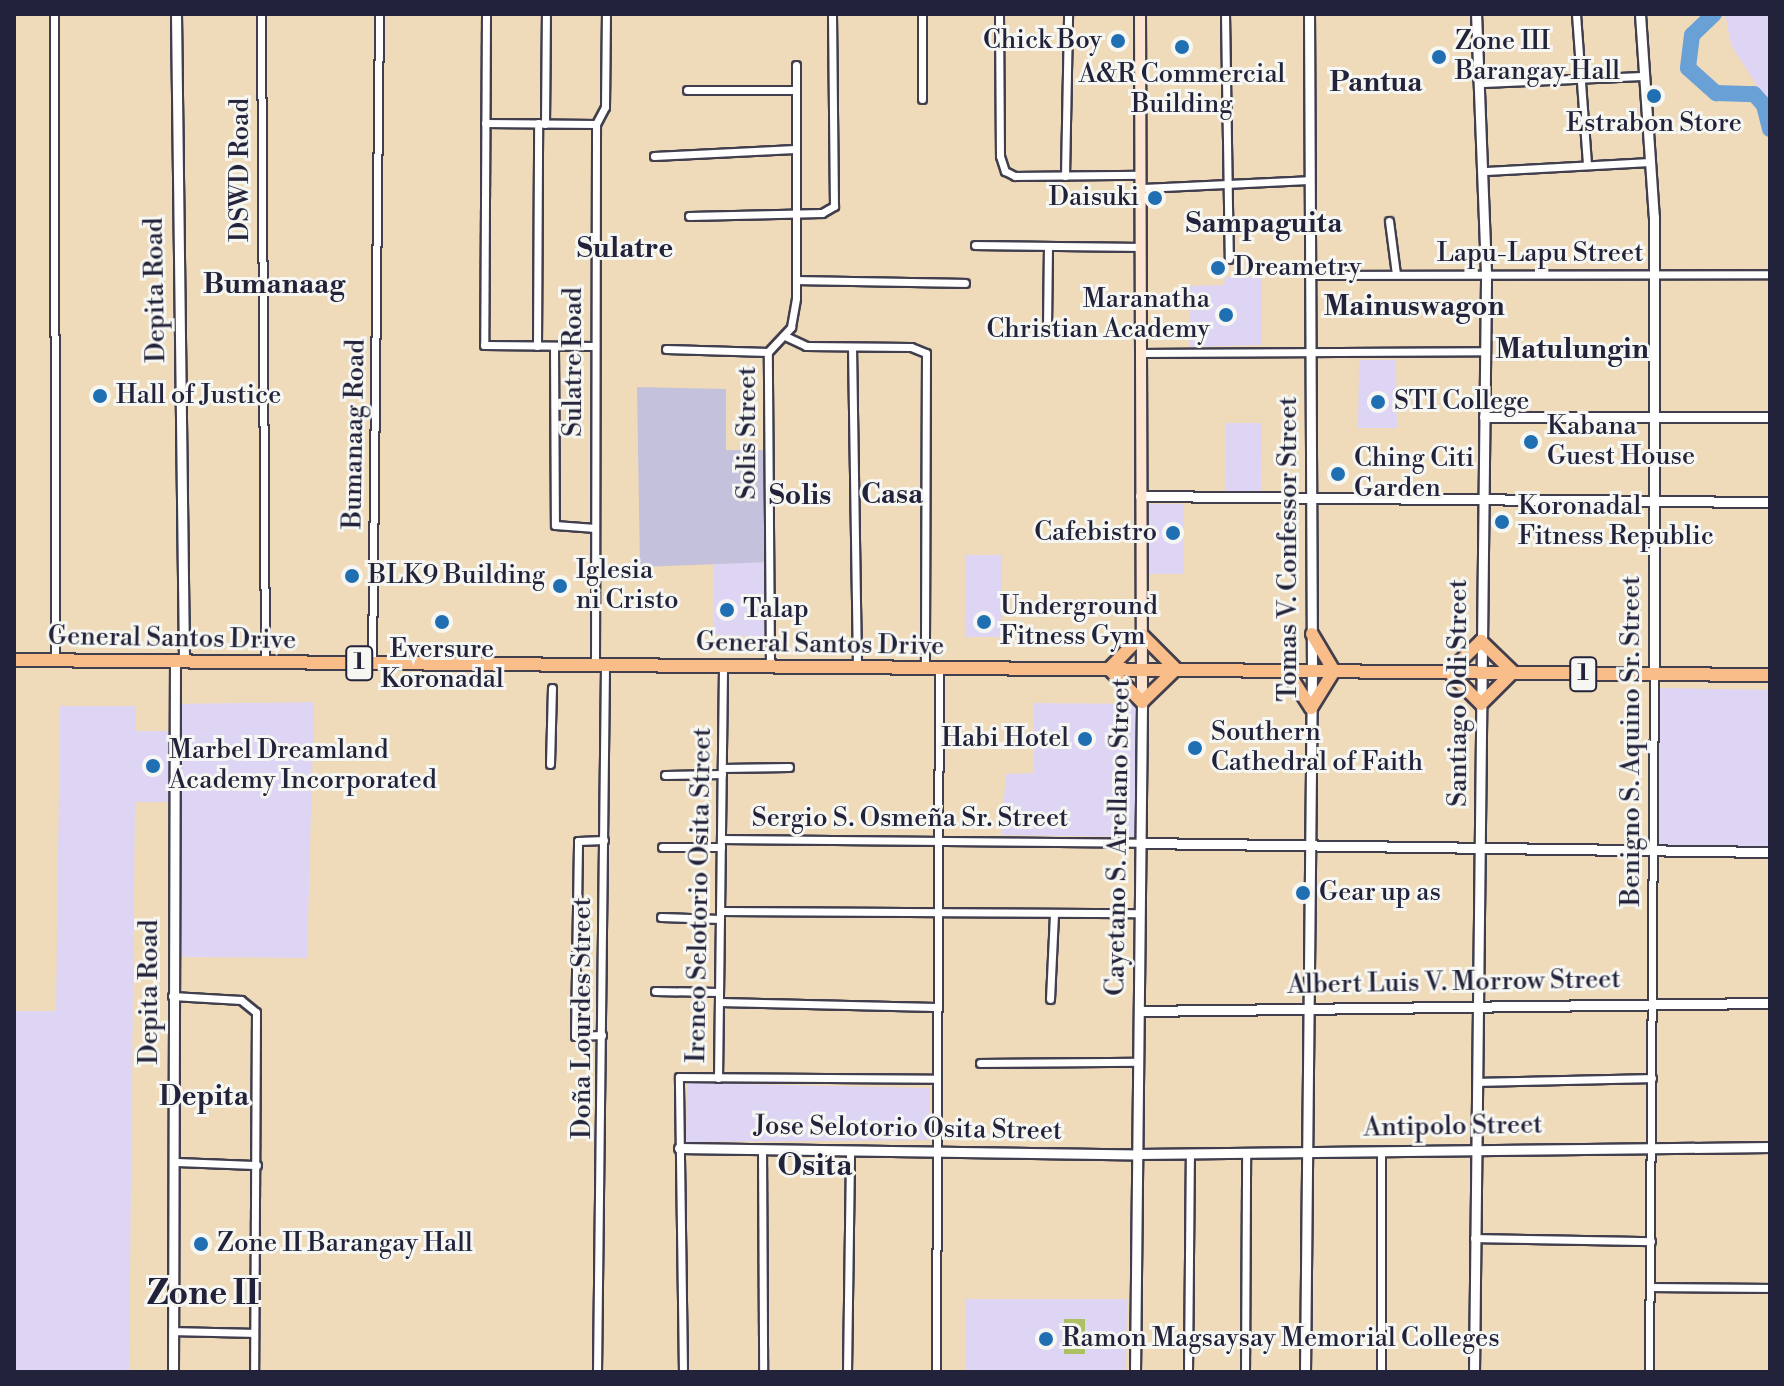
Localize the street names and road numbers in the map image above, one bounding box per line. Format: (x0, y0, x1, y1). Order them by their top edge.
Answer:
street label: DSWD Road (225, 98, 257, 242)
street label: Depita Road (139, 217, 173, 363)
street label: Lapu-Lapu Street (1437, 238, 1643, 270)
street label: Sulatre Road (558, 287, 590, 437)
street label: Bumanaag Road (338, 339, 372, 529)
street label: Solis Street (732, 366, 764, 500)
street label: Tomas V. Confessor Street (1273, 396, 1305, 702)
street label: Benigno S. Aquino Sr. Street (1616, 576, 1648, 906)
street label: Santiago Odi Street (1443, 579, 1475, 807)
street label: General Santos Drive (48, 621, 296, 657)
street label: General Santos Drive (696, 627, 944, 663)
road number: 1 (345, 643, 373, 683)
road number: 1 (1569, 654, 1597, 694)
street label: Cayetano S. Arellano Street (1101, 678, 1137, 996)
street label: Ireneo Selotorio Osita Street (681, 727, 719, 1063)
street label: Sergio S. Osmeña Sr. Street (752, 803, 1068, 835)
street label: Doña Lourdes Street (567, 897, 599, 1139)
street label: Depita Road (134, 919, 166, 1065)
street label: Albert Luis V. Morrow Street (1287, 964, 1621, 1002)
street label: Antipolo Street (1363, 1110, 1543, 1144)
street label: Jose Selotorio Osita Street (754, 1111, 1062, 1147)

